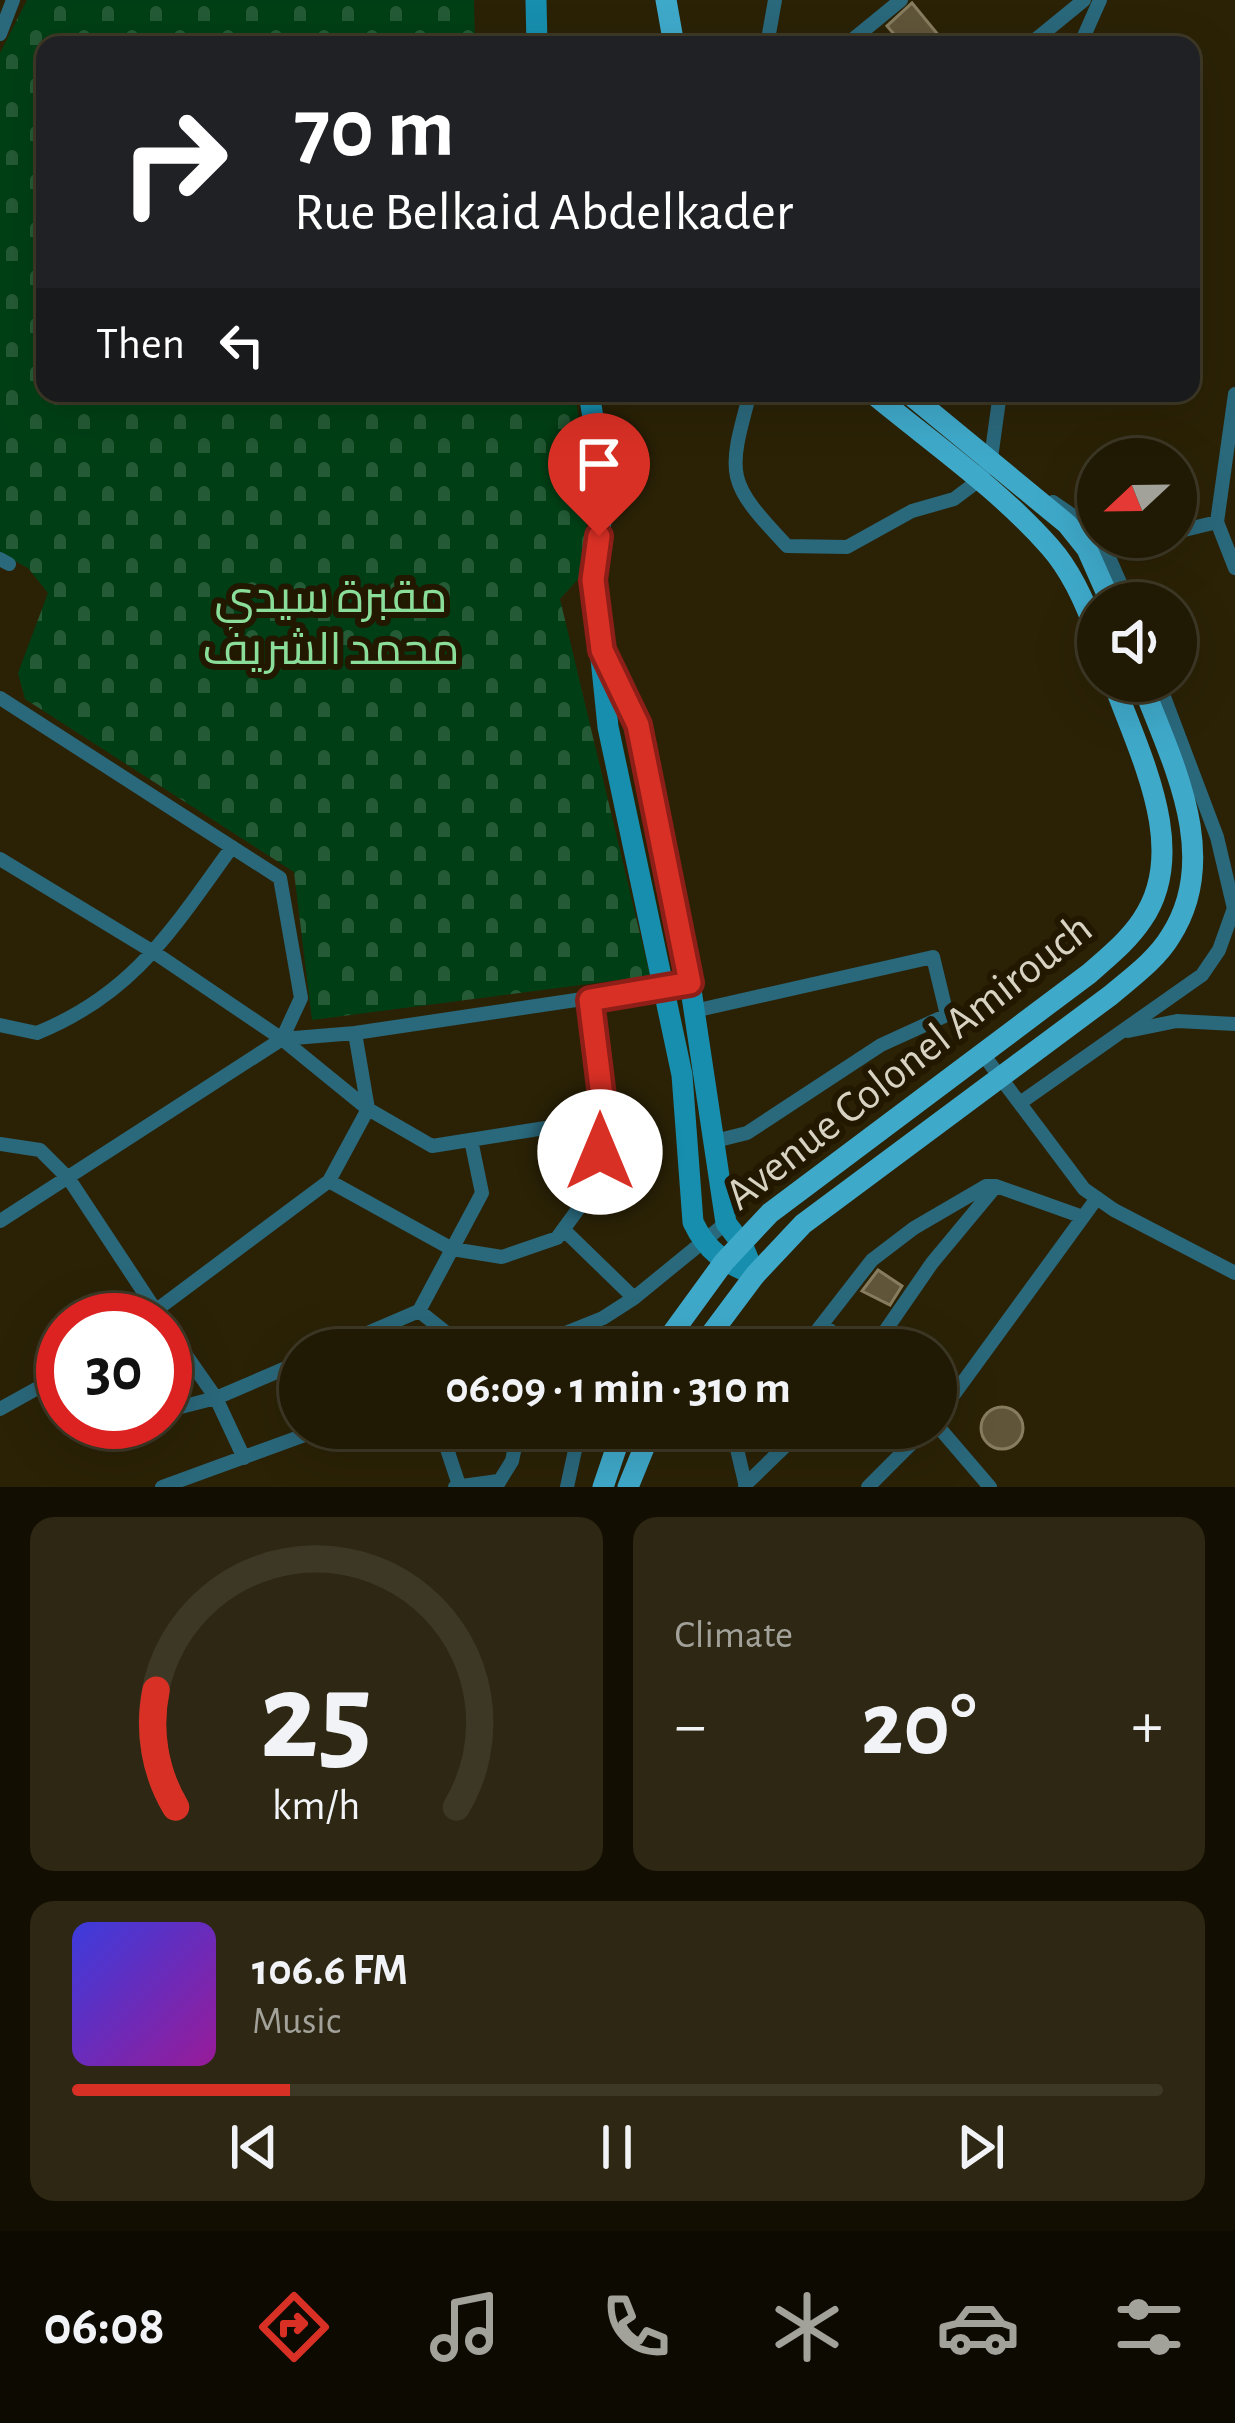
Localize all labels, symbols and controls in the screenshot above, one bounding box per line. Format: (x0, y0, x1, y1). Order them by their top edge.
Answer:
icon: right (96, 84, 252, 240)
text: 70 m (294, 88, 455, 172)
text: Rue Belkaid Abdelkader (294, 186, 793, 240)
icon: left (209, 312, 275, 378)
text: Then (96, 322, 185, 367)
pin (548, 413, 650, 536)
icon: arrive (566, 431, 632, 497)
north arrow (1077, 438, 1197, 558)
map controls (1077, 438, 1197, 702)
park label: مقبرة سيدي محمد الشريف (203, 576, 459, 674)
button: sound (1077, 582, 1197, 702)
street label: Avenue Colonel Amirouch (717, 905, 1101, 1219)
position arrow (537, 1089, 663, 1215)
speed limit sign: 30 (36, 1293, 192, 1449)
text: 06:09 · 1 min · 310 m (445, 1366, 791, 1411)
text: Climate (675, 1616, 793, 1655)
text: 25 (260, 1656, 373, 1781)
text: 20° (861, 1681, 977, 1771)
text: − (675, 1693, 706, 1759)
text: + (1131, 1693, 1163, 1759)
text: km/h (272, 1785, 360, 1828)
text: 106.6 FM (252, 1948, 408, 1993)
text: Music (252, 2002, 341, 2041)
icon: previous (221, 2114, 287, 2180)
icon: pause (584, 2114, 650, 2180)
icon: next (948, 2114, 1014, 2180)
icon: directions (252, 2285, 336, 2369)
icon: music (423, 2285, 507, 2369)
icon: phone (594, 2285, 678, 2369)
icon: climate (765, 2285, 849, 2369)
icon: car (936, 2285, 1020, 2369)
icon: filters (1107, 2285, 1191, 2369)
text: 06:08 (44, 2300, 165, 2354)

